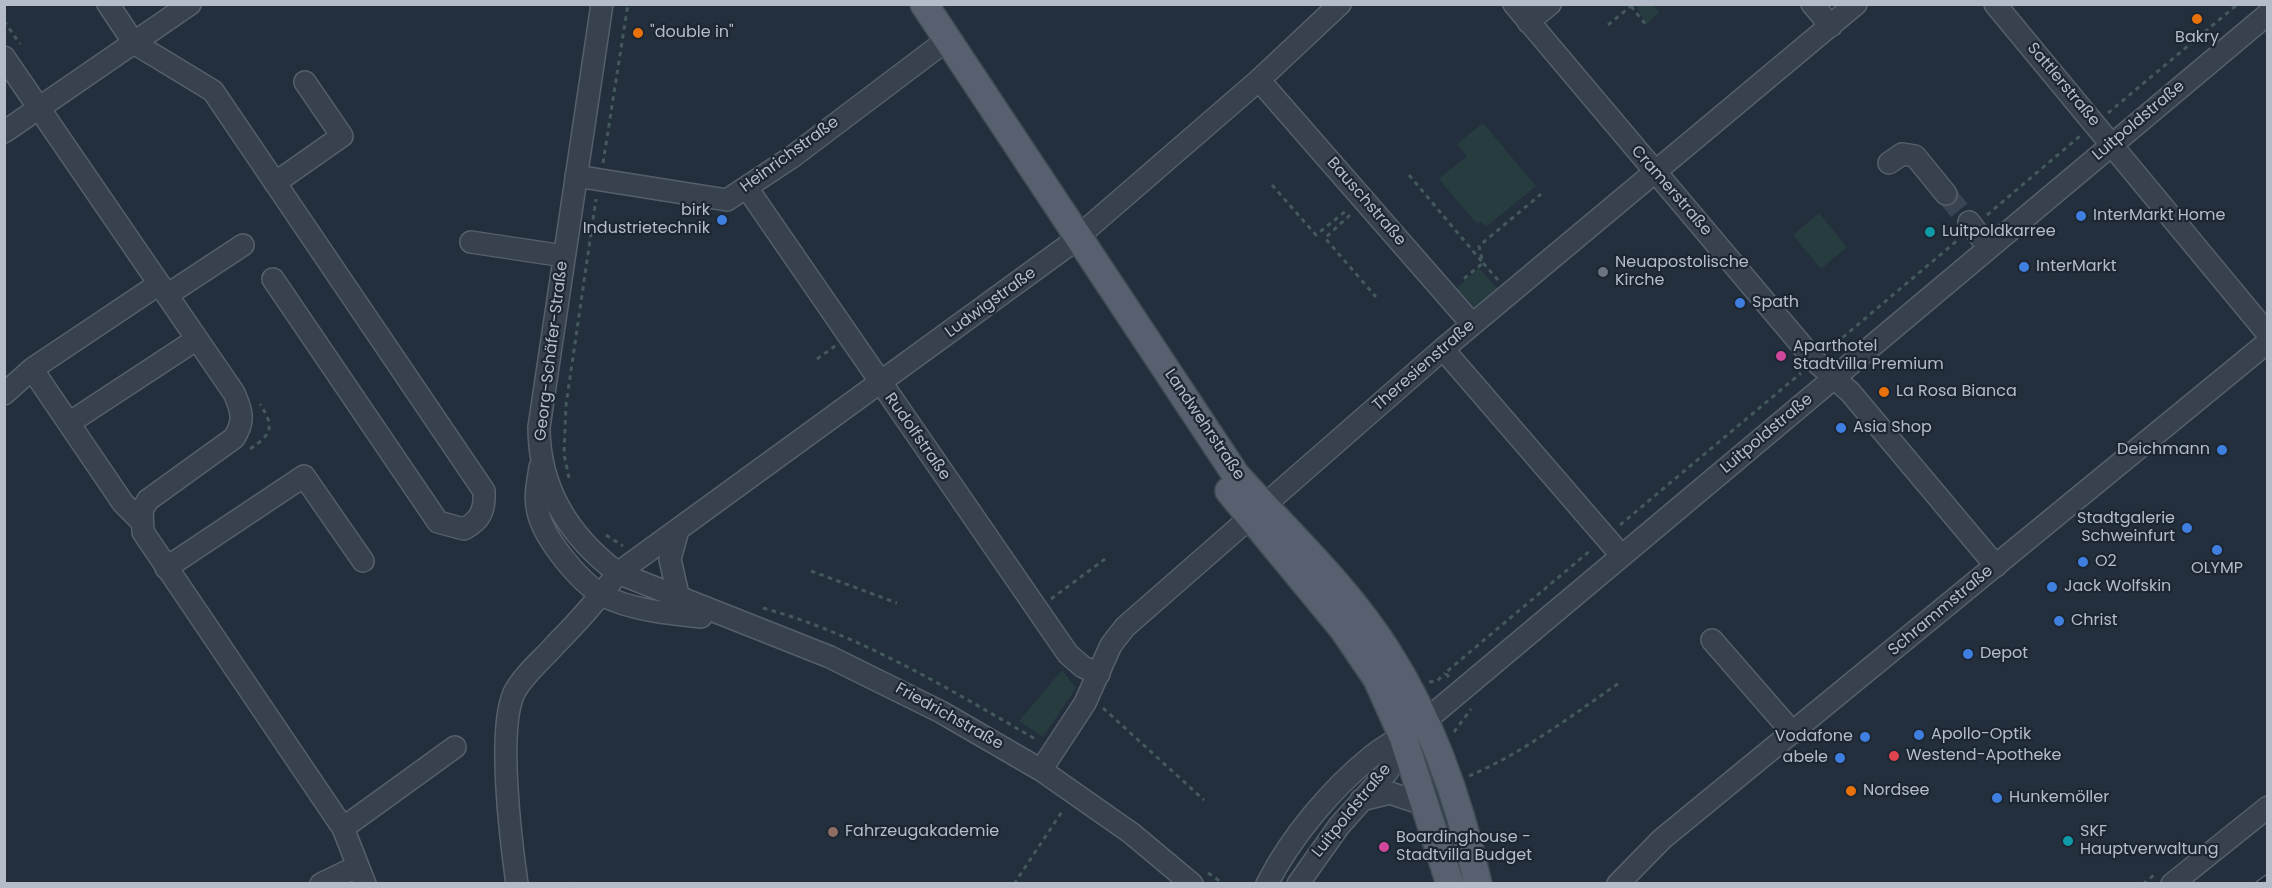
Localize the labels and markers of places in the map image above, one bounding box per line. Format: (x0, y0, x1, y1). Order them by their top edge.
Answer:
marker: Bakry (2190, 12, 2204, 26)
place label: "double in" (650, 23, 734, 43)
marker: "double in" (631, 26, 645, 40)
place label: Bakry (2175, 28, 2219, 48)
place label: birk Industrietechnik (583, 201, 710, 239)
place label: InterMarkt Home (2093, 206, 2225, 226)
marker: InterMarkt Home (2074, 209, 2088, 223)
marker: birk Industrietechnik (715, 213, 729, 227)
place label: Luitpoldkarree (1942, 222, 2056, 242)
marker: Luitpoldkarree (1923, 225, 1937, 239)
place label: Neuapostolische Kirche (1615, 253, 1749, 291)
place label: InterMarkt (2036, 257, 2117, 277)
marker: InterMarkt (2017, 260, 2031, 274)
marker: Neuapostolische Kirche (1596, 265, 1610, 279)
place label: Spath (1752, 293, 1799, 313)
marker: Spath (1733, 296, 1747, 310)
place label: Aparthotel Stadtvilla Premium (1793, 337, 1944, 375)
marker: Aparthotel Stadtvilla Premium (1774, 349, 1788, 363)
place label: La Rosa Bianca (1896, 382, 2017, 402)
marker: La Rosa Bianca (1877, 385, 1891, 399)
place label: Asia Shop (1853, 418, 1932, 438)
marker: Asia Shop (1834, 421, 1848, 435)
place label: Deichmann (2117, 440, 2210, 460)
marker: Deichmann (2215, 443, 2229, 457)
place label: Stadtgalerie Schweinfurt (2077, 509, 2175, 547)
marker: Stadtgalerie Schweinfurt (2180, 521, 2194, 535)
marker: OLYMP (2210, 543, 2224, 557)
place label: O2 (2095, 552, 2117, 572)
marker: O2 (2076, 555, 2090, 569)
place label: OLYMP (2191, 559, 2243, 579)
place label: Jack Wolfskin (2064, 577, 2171, 597)
marker: Jack Wolfskin (2045, 580, 2059, 594)
place label: Christ (2071, 611, 2118, 631)
marker: Christ (2052, 614, 2066, 628)
place label: Depot (1980, 644, 2028, 664)
marker: Depot (1961, 647, 1975, 661)
place label: Apollo-Optik (1931, 725, 2031, 745)
place label: Vodafone (1775, 727, 1853, 747)
marker: Apollo-Optik (1912, 728, 1926, 742)
marker: Vodafone (1858, 730, 1872, 744)
place label: Westend-Apotheke (1906, 746, 2061, 766)
place label: abele (1783, 748, 1828, 768)
marker: Westend-Apotheke (1887, 749, 1901, 763)
marker: abele (1833, 751, 1847, 765)
place label: Nordsee (1863, 781, 1929, 801)
marker: Nordsee (1844, 784, 1858, 798)
place label: Hunkemöller (2009, 788, 2109, 808)
marker: Hunkemöller (1990, 791, 2004, 805)
place label: Fahrzeugakademie (845, 822, 999, 842)
place label: SKF Hauptverwaltung (2080, 822, 2219, 860)
marker: Fahrzeugakademie (826, 825, 840, 839)
place label: Boardinghouse - Stadtvilla Budget (1396, 828, 1532, 866)
marker: SKF Hauptverwaltung (2061, 834, 2075, 848)
marker: Boardinghouse - Stadtvilla Budget (1377, 840, 1391, 854)

